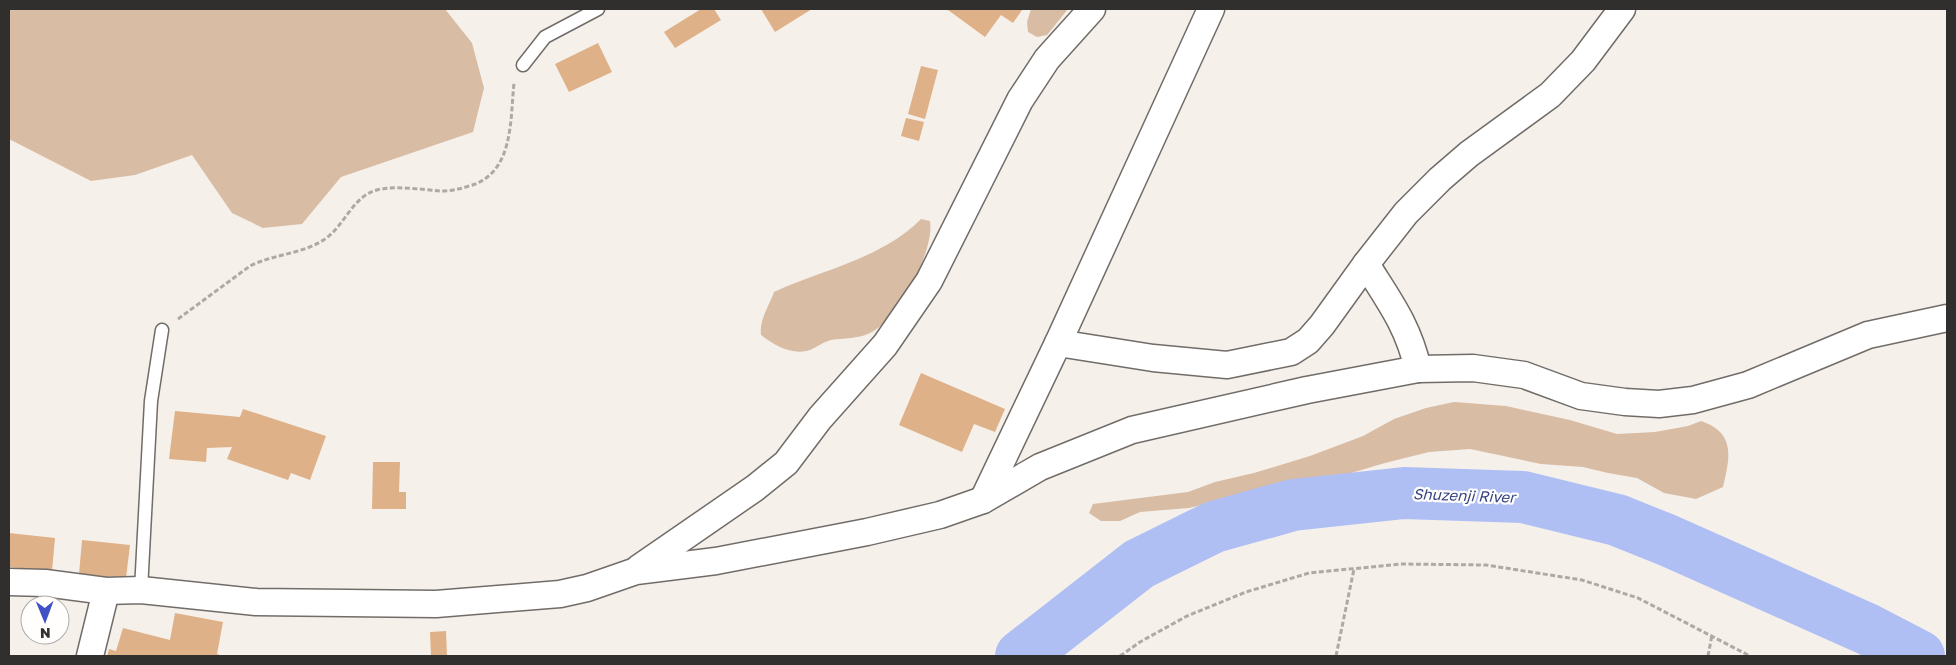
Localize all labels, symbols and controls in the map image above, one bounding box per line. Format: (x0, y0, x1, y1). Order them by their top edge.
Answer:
water label: Shuzenji River (1413, 484, 1517, 507)
north arrow (20, 595, 70, 645)
text: N (40, 625, 51, 642)

